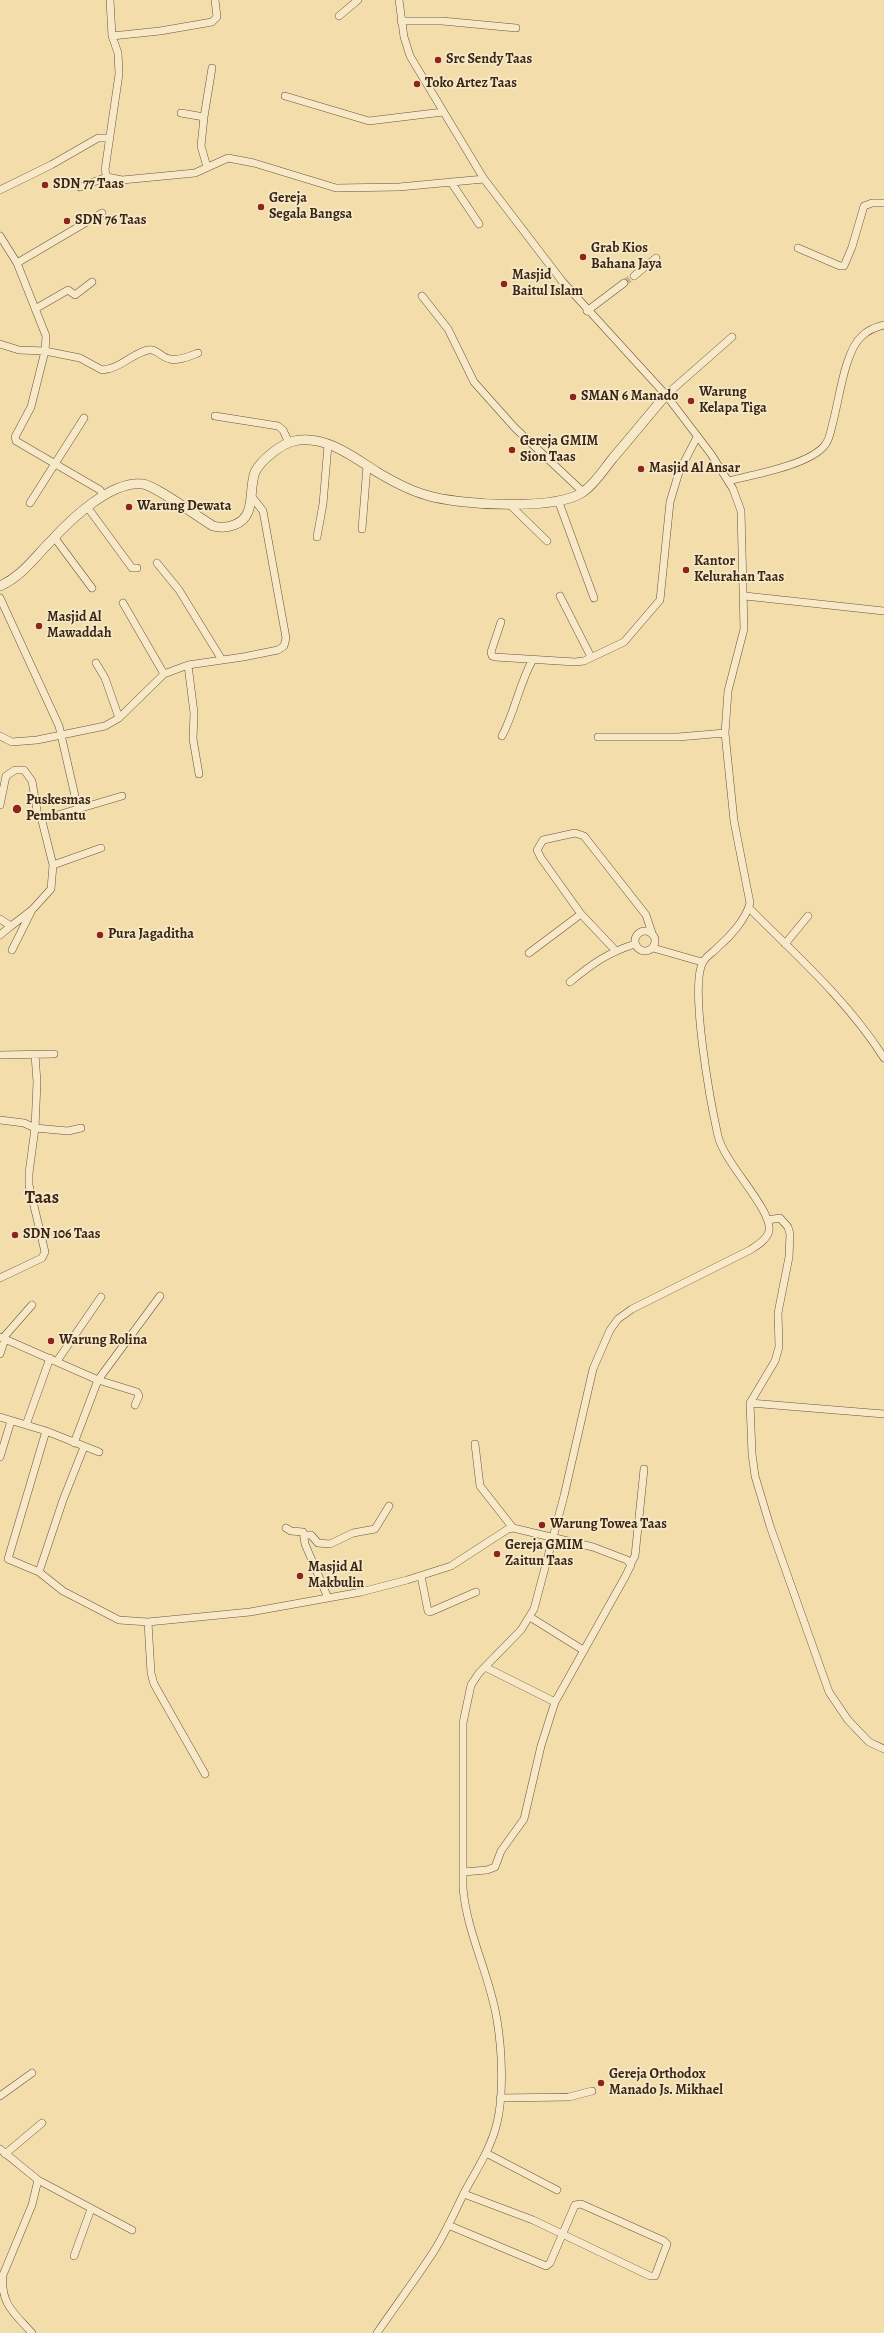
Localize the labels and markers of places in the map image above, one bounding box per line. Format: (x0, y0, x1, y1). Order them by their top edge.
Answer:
place label: Src Sendy Taas (446, 52, 532, 68)
marker: Src Sendy Taas (433, 55, 443, 65)
place label: Toko Artez Taas (425, 76, 517, 92)
marker: Toko Artez Taas (412, 79, 422, 89)
place label: SDN 77 Taas (53, 177, 124, 193)
marker: SDN 77 Taas (40, 180, 50, 190)
place label: Gereja Segala Bangsa (269, 191, 352, 224)
marker: Gereja Segala Bangsa (256, 202, 266, 212)
place label: SDN 76 Taas (75, 213, 147, 229)
marker: SDN 76 Taas (62, 216, 72, 226)
place label: Grab Kios Bahana Jaya (591, 241, 662, 274)
marker: Grab Kios Bahana Jaya (578, 252, 588, 262)
place label: Masjid Baitul Islam (512, 268, 583, 300)
marker: Masjid Baitul Islam (499, 279, 509, 289)
place label: Warung Kelapa Tiga (699, 385, 767, 418)
place label: SMAN 6 Manado (581, 389, 678, 405)
marker: SMAN 6 Manado (568, 392, 578, 402)
marker: Warung Kelapa Tiga (686, 396, 696, 406)
place label: Gereja GMIM Sion Taas (520, 434, 598, 466)
marker: Gereja GMIM Sion Taas (507, 445, 517, 455)
place label: Masjid Al Ansar (649, 461, 740, 477)
marker: Masjid Al Ansar (636, 464, 646, 474)
place label: Warung Dewata (137, 499, 232, 515)
marker: Warung Dewata (124, 502, 134, 512)
place label: Kantor Kelurahan Taas (694, 554, 784, 586)
marker: Kantor Kelurahan Taas (681, 565, 691, 575)
place label: Masjid Al Mawaddah (47, 610, 111, 642)
marker: Masjid Al Mawaddah (34, 621, 44, 631)
place label: Puskesmas Pembantu (26, 793, 91, 826)
marker: Puskesmas Pembantu (11, 803, 23, 815)
place label: Pura Jagaditha (108, 927, 194, 943)
marker: Pura Jagaditha (95, 930, 105, 940)
place label: SDN 106 Taas (23, 1227, 101, 1243)
marker: SDN 106 Taas (10, 1230, 20, 1240)
place label: Warung Rolina (59, 1333, 147, 1349)
marker: Warung Rolina (46, 1336, 56, 1346)
place label: Warung Towea Taas (550, 1517, 667, 1533)
marker: Warung Towea Taas (537, 1520, 547, 1530)
place label: Gereja GMIM Zaitun Taas (505, 1538, 583, 1570)
marker: Gereja GMIM Zaitun Taas (492, 1549, 502, 1559)
place label: Masjid Al Makbulin (308, 1560, 364, 1592)
marker: Masjid Al Makbulin (295, 1571, 305, 1581)
place label: Gereja Orthodox Manado Js. Mikhael (609, 2067, 723, 2100)
marker: Gereja Orthodox Manado Js. Mikhael (596, 2078, 606, 2088)

